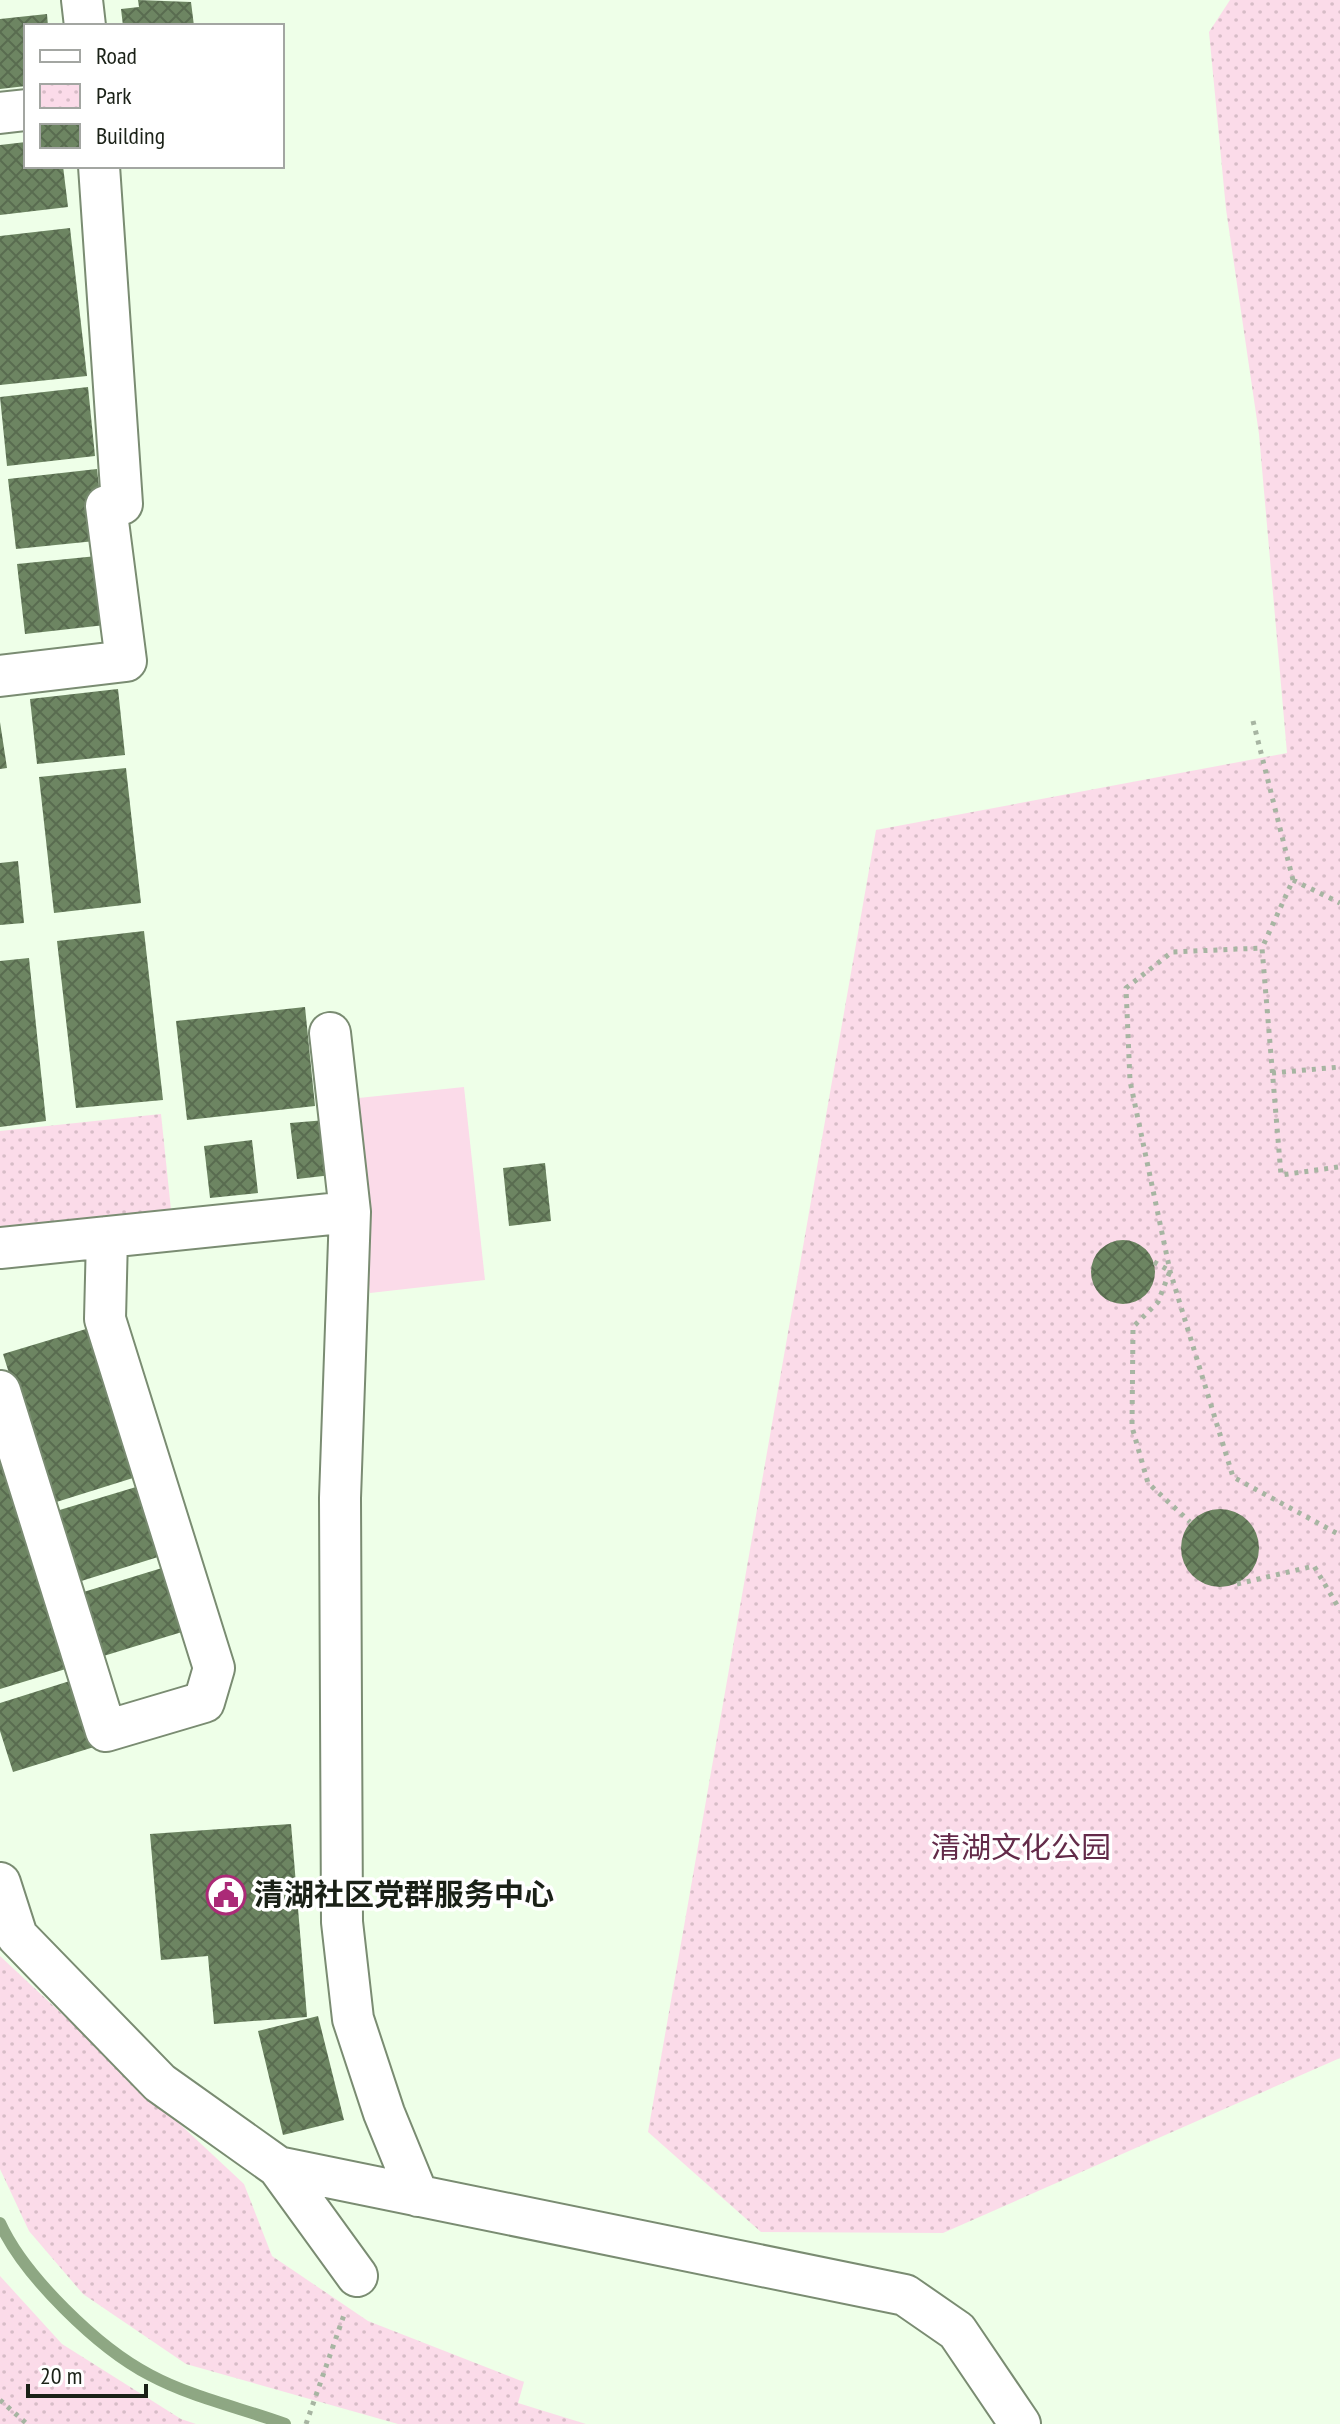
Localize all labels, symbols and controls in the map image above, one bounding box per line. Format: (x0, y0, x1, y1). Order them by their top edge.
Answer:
legend (24, 24, 284, 168)
text: Road (96, 40, 137, 71)
text: Park (96, 80, 132, 111)
text: Building (96, 120, 165, 151)
park label: 清湖文化公园 (931, 1827, 1111, 1866)
public building icon: 清湖社区党群服务中心 (205, 1874, 247, 1916)
place label: 清湖社区党群服务中心 (254, 1874, 554, 1913)
scale bar (28, 2348, 146, 2398)
text: 20 m (40, 2360, 82, 2391)

